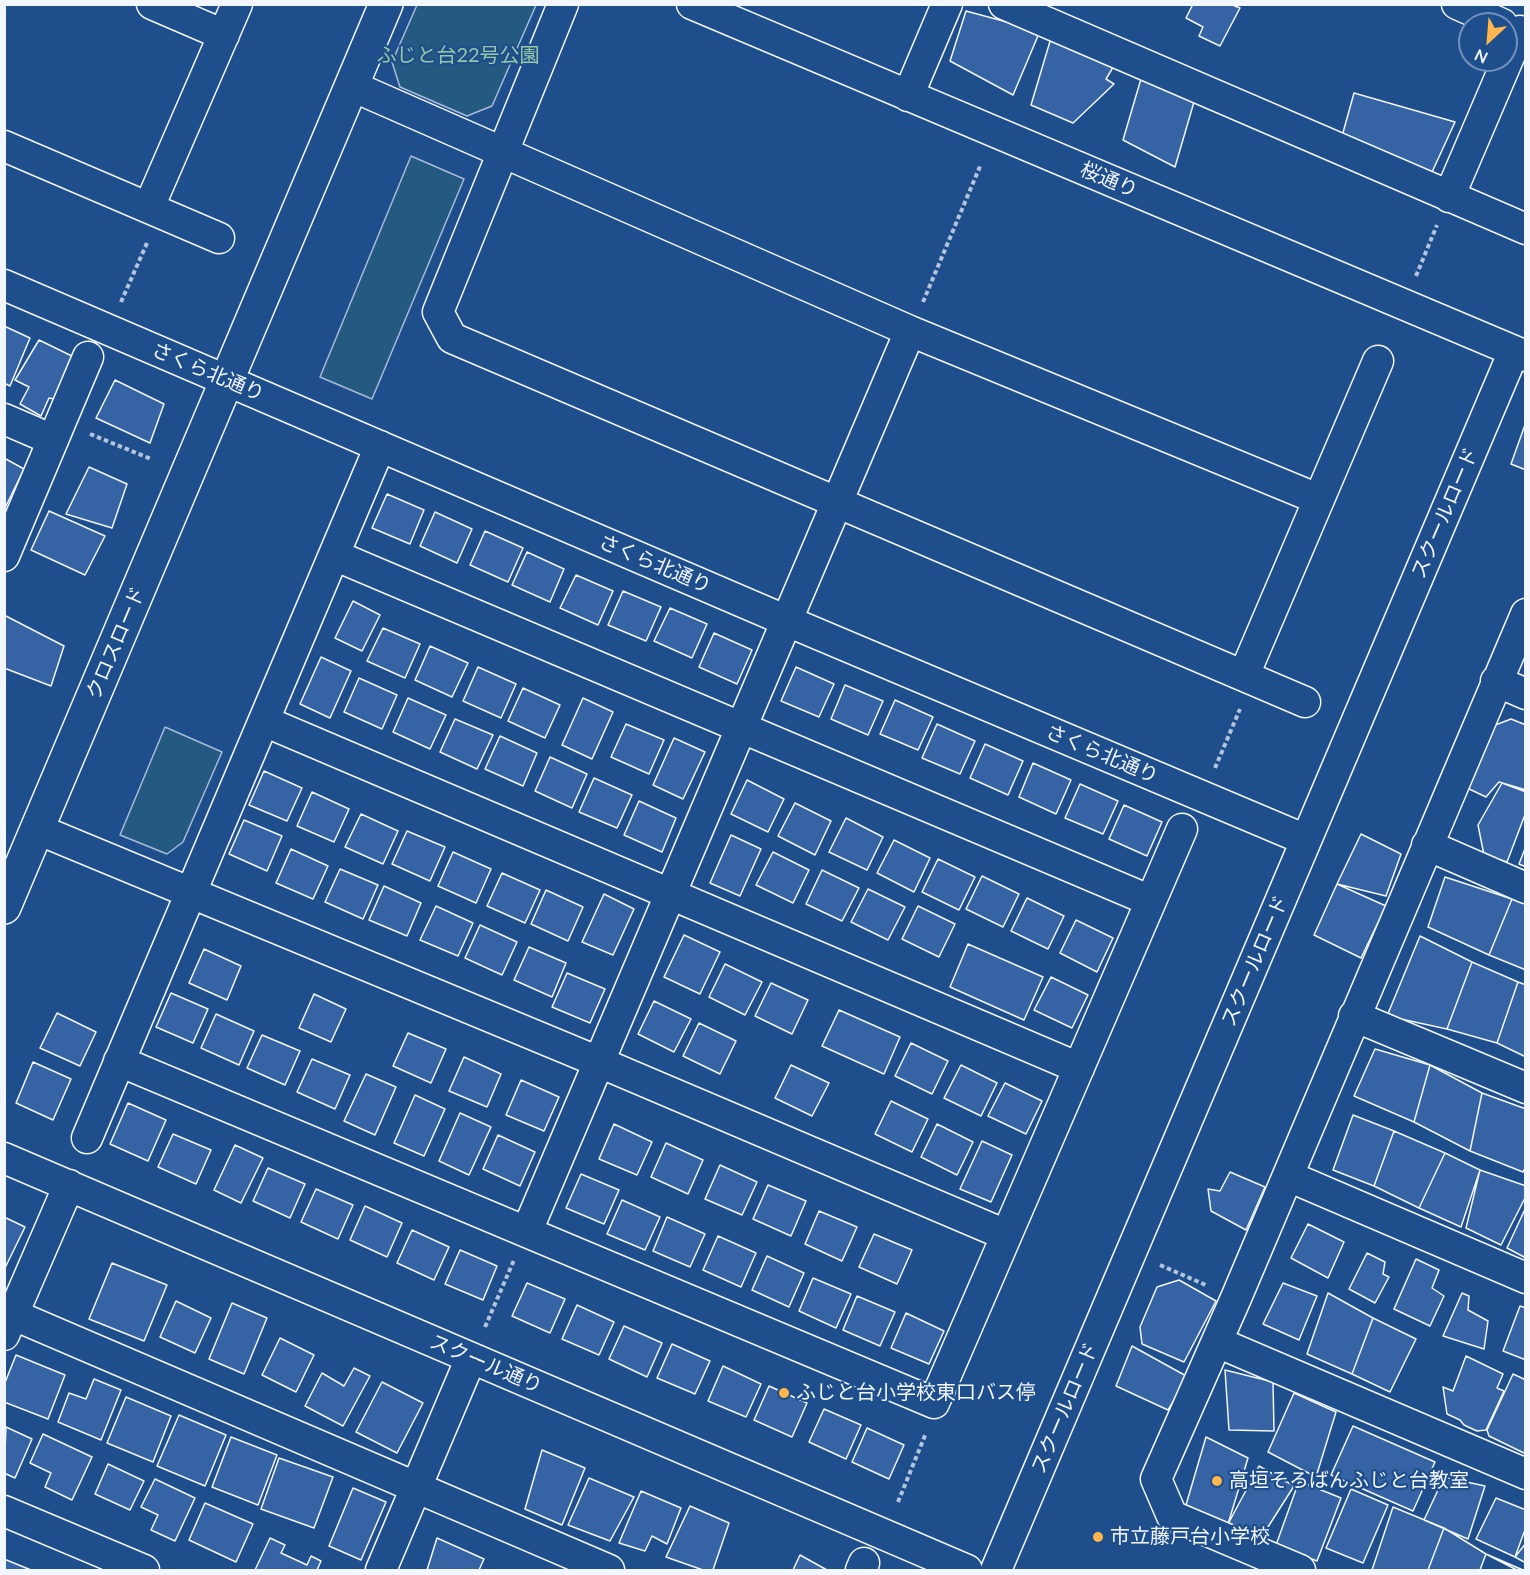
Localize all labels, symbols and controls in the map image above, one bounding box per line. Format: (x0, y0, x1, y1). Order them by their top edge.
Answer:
north arrow (1458, 12, 1518, 72)
park label: ふじと台22号公園 (376, 44, 540, 68)
text: N (1471, 46, 1490, 68)
street label: 桜通り (1077, 157, 1141, 203)
street label: さくら北通り (148, 338, 268, 406)
street label: スクールロード (1407, 444, 1483, 582)
street label: さくら北通り (595, 530, 715, 598)
street label: クロスロード (82, 583, 150, 703)
street label: さくら北通り (1042, 720, 1162, 788)
street label: スクールロード (1217, 892, 1293, 1030)
street label: スクール通り (426, 1330, 546, 1398)
street label: スクールロード (1027, 1339, 1103, 1477)
place label: ふじと台小学校東口バス停 (796, 1381, 1036, 1405)
marker: ふじと台小学校東口バス停 (777, 1386, 791, 1400)
place label: 高垣そろばんふじと台教室 (1229, 1469, 1469, 1493)
marker: 高垣そろばんふじと台教室 (1210, 1474, 1224, 1488)
place label: 市立藤戸台小学校 (1110, 1525, 1270, 1549)
marker: 市立藤戸台小学校 (1091, 1530, 1105, 1544)

